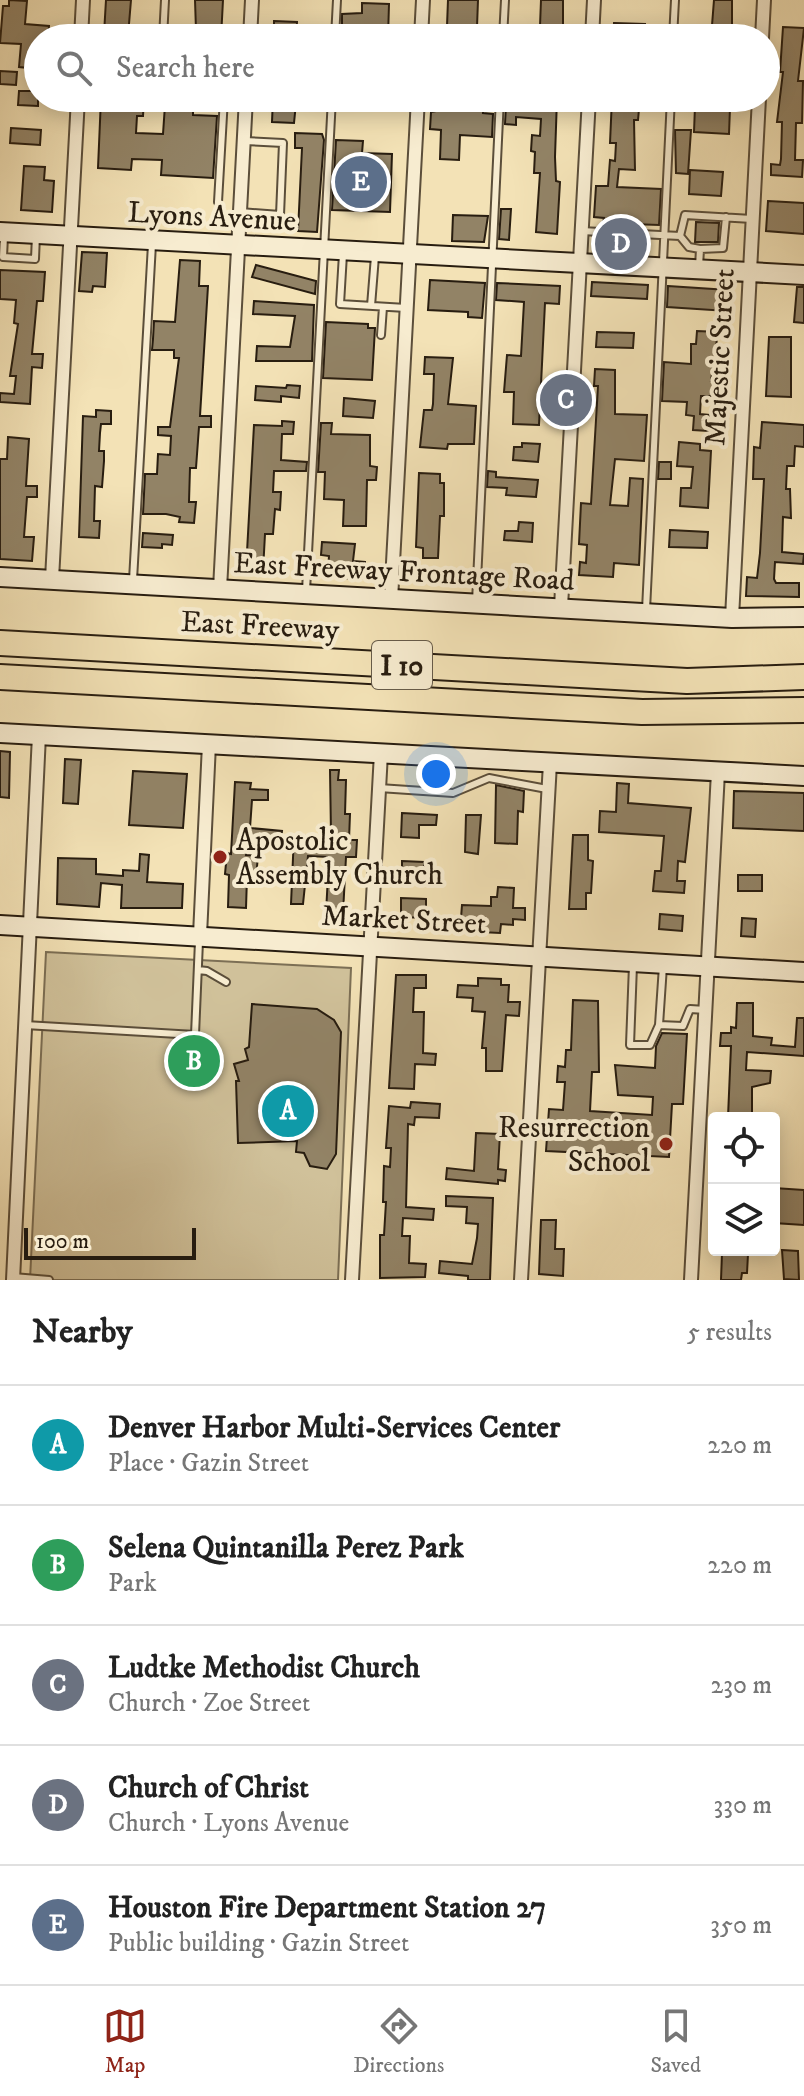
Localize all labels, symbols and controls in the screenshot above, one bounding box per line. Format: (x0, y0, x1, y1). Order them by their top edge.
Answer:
search box (24, 24, 780, 112)
icon: search (52, 46, 96, 90)
text: Search here (116, 50, 255, 87)
pin: E (335, 152, 387, 212)
street label: Lyons Avenue (127, 195, 297, 240)
pin: D (595, 214, 647, 274)
street label: Majestic Street (697, 267, 744, 447)
pin: C (540, 370, 592, 430)
street label: East Freeway Frontage Road (232, 545, 575, 600)
street label: East Freeway (180, 604, 341, 649)
road number: I 10 (372, 641, 432, 689)
your location (416, 754, 456, 794)
place label: Apostolic Assembly Church (236, 823, 443, 894)
marker: Apostolic Assembly Church (211, 848, 229, 866)
street label: Market Street (320, 898, 487, 943)
pin: B (168, 1031, 220, 1091)
pin: A (262, 1081, 314, 1141)
place label: Resurrection School (498, 1110, 650, 1181)
map controls (708, 1112, 780, 1256)
button: locate (708, 1112, 780, 1184)
marker: Resurrection School (657, 1135, 675, 1153)
button: layers (708, 1184, 780, 1256)
scale bar (24, 1224, 196, 1260)
text: 100 m (36, 1228, 89, 1255)
text: Nearby (32, 1311, 133, 1353)
text: 5 results (687, 1316, 772, 1349)
text: Denver Harbor Multi-Services Center (108, 1410, 560, 1447)
text: A (50, 1429, 66, 1462)
text: 220 m (707, 1429, 772, 1462)
text: Place · Gazin Street (108, 1447, 309, 1480)
text: Selena Quintanilla Perez Park (108, 1530, 464, 1567)
text: B (50, 1549, 66, 1582)
text: 220 m (707, 1549, 772, 1582)
text: Park (108, 1567, 157, 1600)
text: Ludtke Methodist Church (108, 1650, 420, 1687)
text: C (49, 1669, 67, 1702)
text: 230 m (710, 1669, 772, 1702)
text: Church · Zoe Street (108, 1687, 310, 1720)
text: Church of Christ (108, 1770, 309, 1807)
text: D (48, 1789, 68, 1822)
text: 330 m (714, 1789, 772, 1822)
text: Church · Lyons Avenue (108, 1807, 349, 1840)
text: Houston Fire Department Station 27 (108, 1890, 546, 1927)
text: E (49, 1909, 67, 1942)
text: 350 m (710, 1909, 772, 1942)
text: Public building · Gazin Street (108, 1927, 409, 1960)
tab: Map (103, 2004, 147, 2079)
tab: Directions (353, 2004, 444, 2079)
tab: Saved (650, 2004, 701, 2079)

